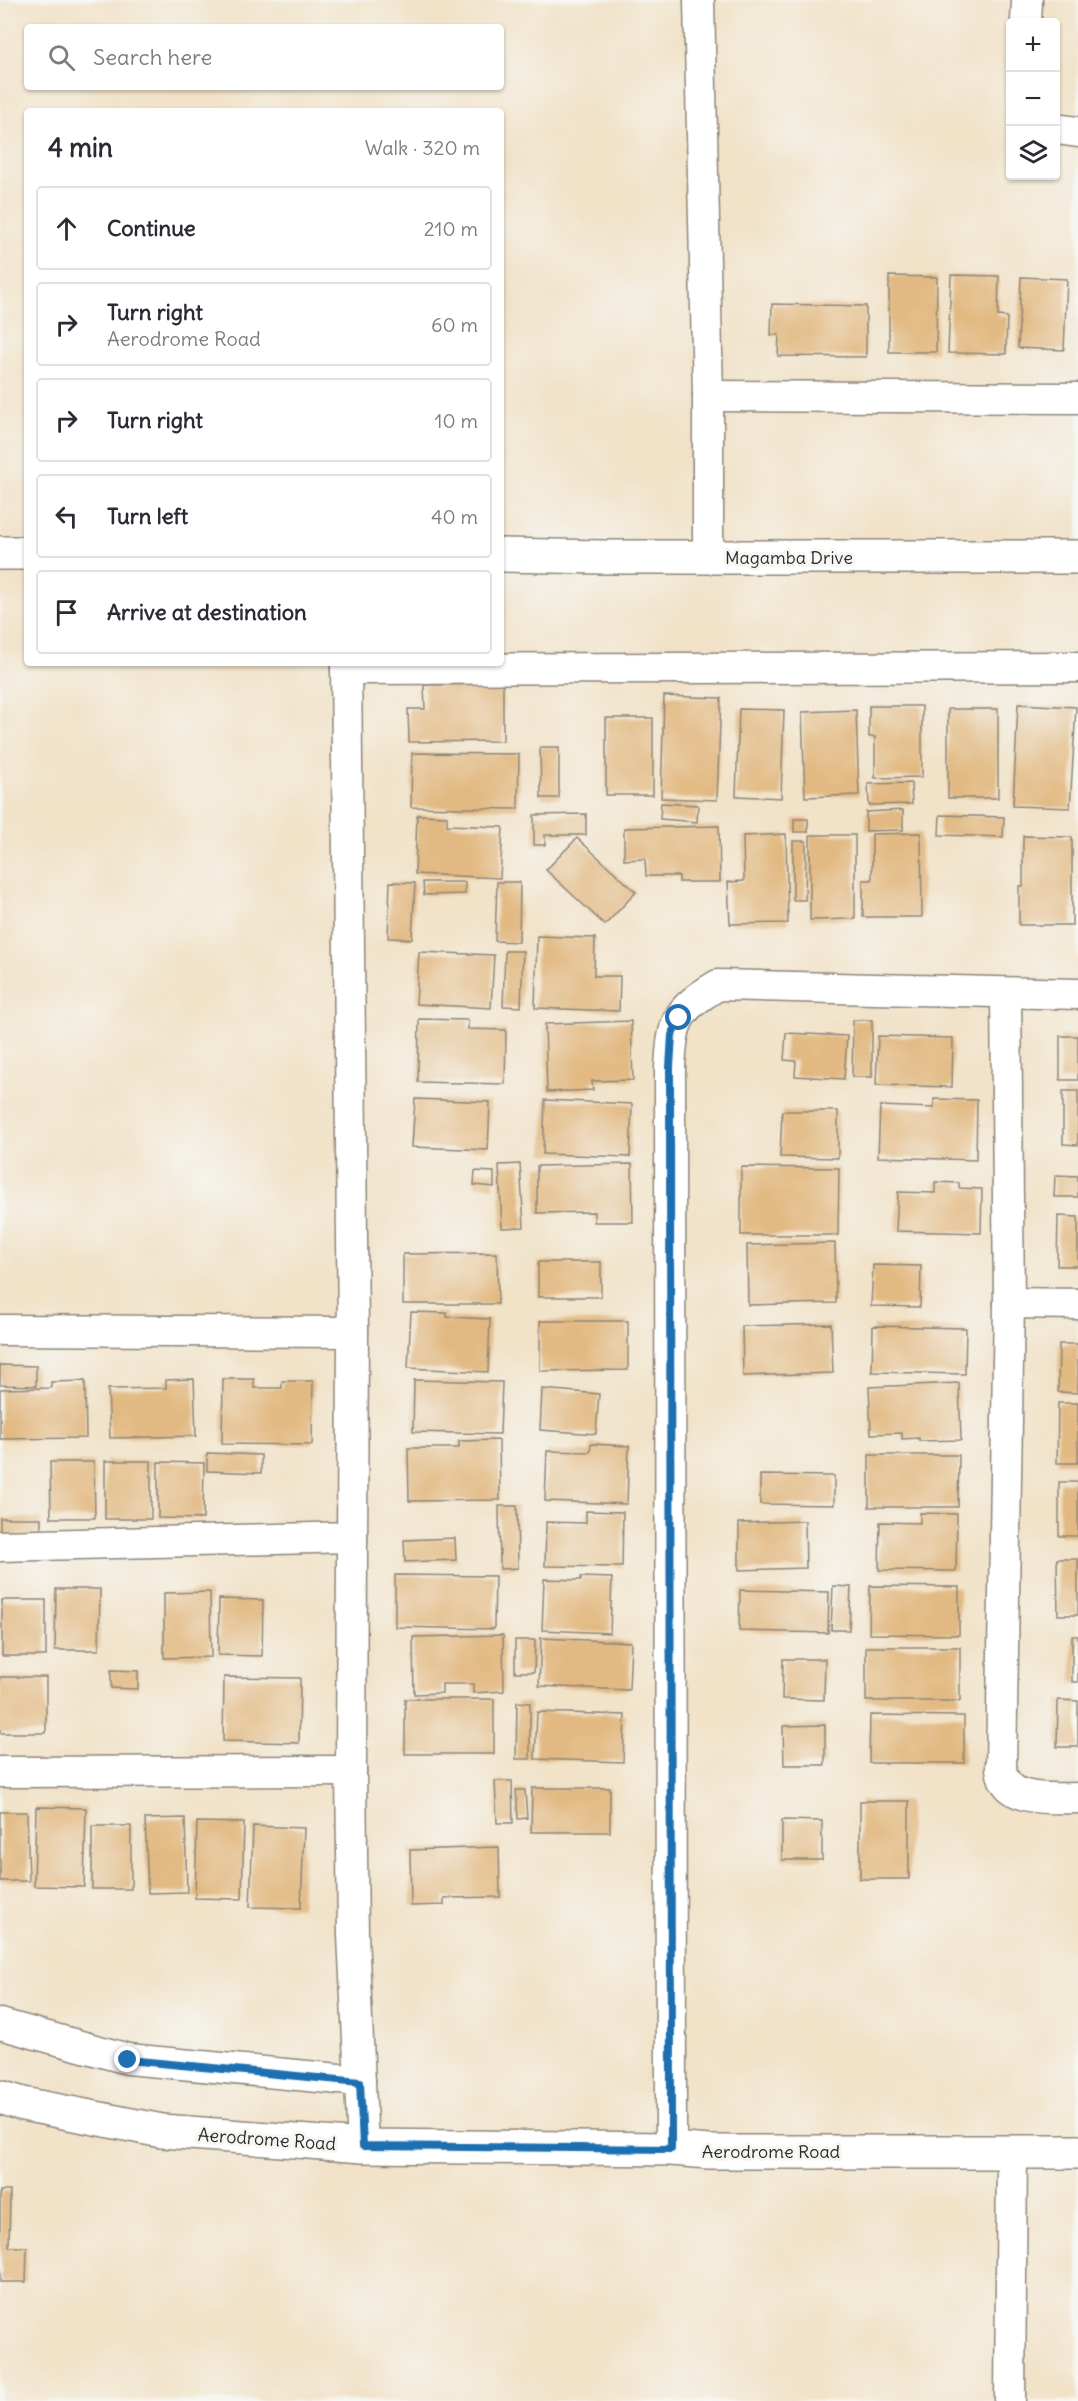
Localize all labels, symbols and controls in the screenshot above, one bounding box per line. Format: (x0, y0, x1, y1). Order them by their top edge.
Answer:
map controls (1006, 18, 1060, 180)
button: + (1006, 18, 1060, 72)
search box (24, 24, 504, 90)
icon: search (45, 41, 78, 74)
text: Search here (93, 43, 212, 71)
button: − (1006, 72, 1060, 126)
button: layers (1006, 126, 1060, 180)
text: 4 min (48, 131, 113, 164)
text: Walk · 320 m (365, 135, 480, 160)
icon: ahead (50, 212, 83, 245)
text: Continue (107, 214, 196, 242)
text: 210 m (424, 216, 478, 241)
text: Turn right (107, 298, 203, 326)
icon: right (50, 308, 83, 341)
text: 60 m (431, 312, 478, 337)
text: Aerodrome Road (107, 326, 261, 351)
icon: right (50, 404, 83, 437)
text: Turn right (107, 406, 203, 434)
text: 10 m (435, 408, 478, 433)
icon: left (50, 500, 83, 533)
text: Turn left (107, 502, 188, 530)
text: 40 m (431, 504, 478, 529)
street label: Magamba Drive (725, 546, 853, 569)
icon: arrive (50, 596, 83, 629)
text: Arrive at destination (107, 598, 307, 626)
route start (665, 1004, 691, 1030)
route end (114, 2046, 140, 2072)
street label: Aerodrome Road (197, 2123, 337, 2155)
street label: Aerodrome Road (702, 2140, 841, 2163)

